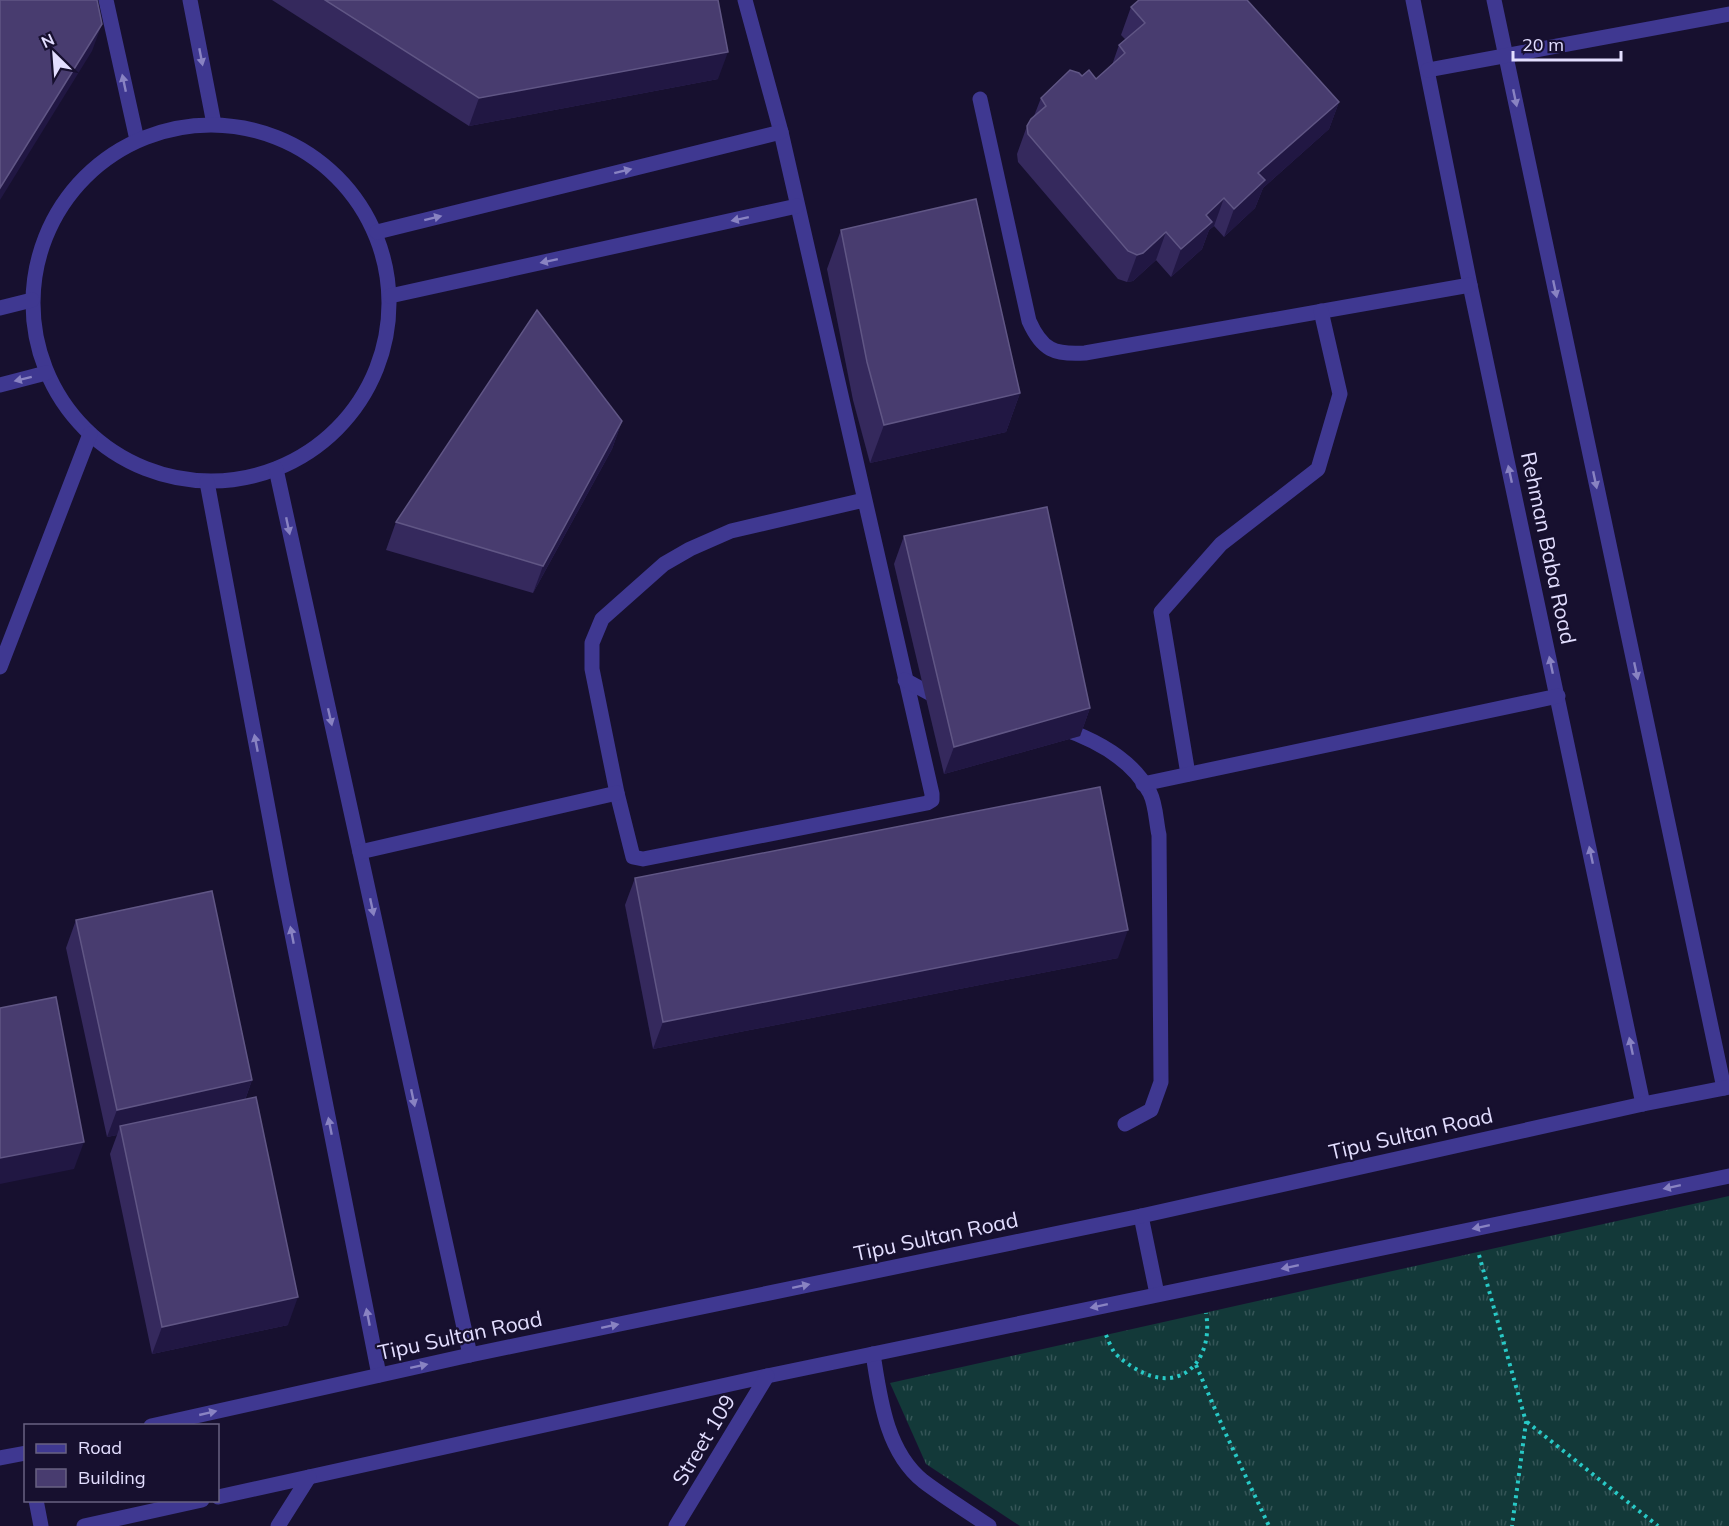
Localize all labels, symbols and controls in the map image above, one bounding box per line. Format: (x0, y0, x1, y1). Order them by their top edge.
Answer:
north arrow (24, 24, 84, 84)
scale bar (1513, 24, 1621, 62)
text: N (38, 29, 57, 52)
text: 20 m (1522, 33, 1564, 56)
one-way arrow (197, 48, 206, 67)
one-way arrow (119, 73, 128, 92)
one-way arrow (1511, 89, 1520, 108)
one-way arrow (613, 166, 632, 176)
one-way arrow (424, 213, 443, 223)
one-way arrow (730, 215, 749, 224)
one-way arrow (540, 256, 559, 266)
one-way arrow (1551, 280, 1560, 299)
one-way arrow (14, 374, 32, 384)
street label: Rehman Baba Road (1516, 449, 1582, 646)
one-way arrow (1505, 465, 1515, 483)
one-way arrow (1591, 471, 1601, 489)
one-way arrow (284, 517, 294, 536)
one-way arrow (1546, 655, 1555, 674)
one-way arrow (1632, 661, 1641, 680)
one-way arrow (326, 708, 335, 727)
one-way arrow (251, 734, 260, 753)
one-way arrow (1586, 846, 1595, 865)
one-way arrow (368, 898, 377, 917)
one-way arrow (287, 925, 296, 944)
one-way arrow (1626, 1037, 1635, 1056)
one-way arrow (409, 1088, 419, 1107)
street label: Tipu Sultan Road (1326, 1102, 1495, 1165)
one-way arrow (325, 1116, 334, 1135)
one-way arrow (1662, 1183, 1681, 1193)
street label: Tipu Sultan Road (851, 1206, 1020, 1266)
one-way arrow (1471, 1223, 1490, 1232)
one-way arrow (1280, 1263, 1299, 1272)
one-way arrow (791, 1281, 810, 1290)
one-way arrow (1090, 1302, 1108, 1312)
street label: Tipu Sultan Road (375, 1305, 544, 1365)
one-way arrow (363, 1308, 372, 1327)
one-way arrow (601, 1320, 619, 1330)
one-way arrow (410, 1361, 429, 1370)
street label: Street 109 (666, 1389, 740, 1490)
one-way arrow (199, 1408, 218, 1417)
legend (24, 1424, 219, 1502)
text: Road (78, 1436, 122, 1459)
text: Building (78, 1466, 146, 1489)

